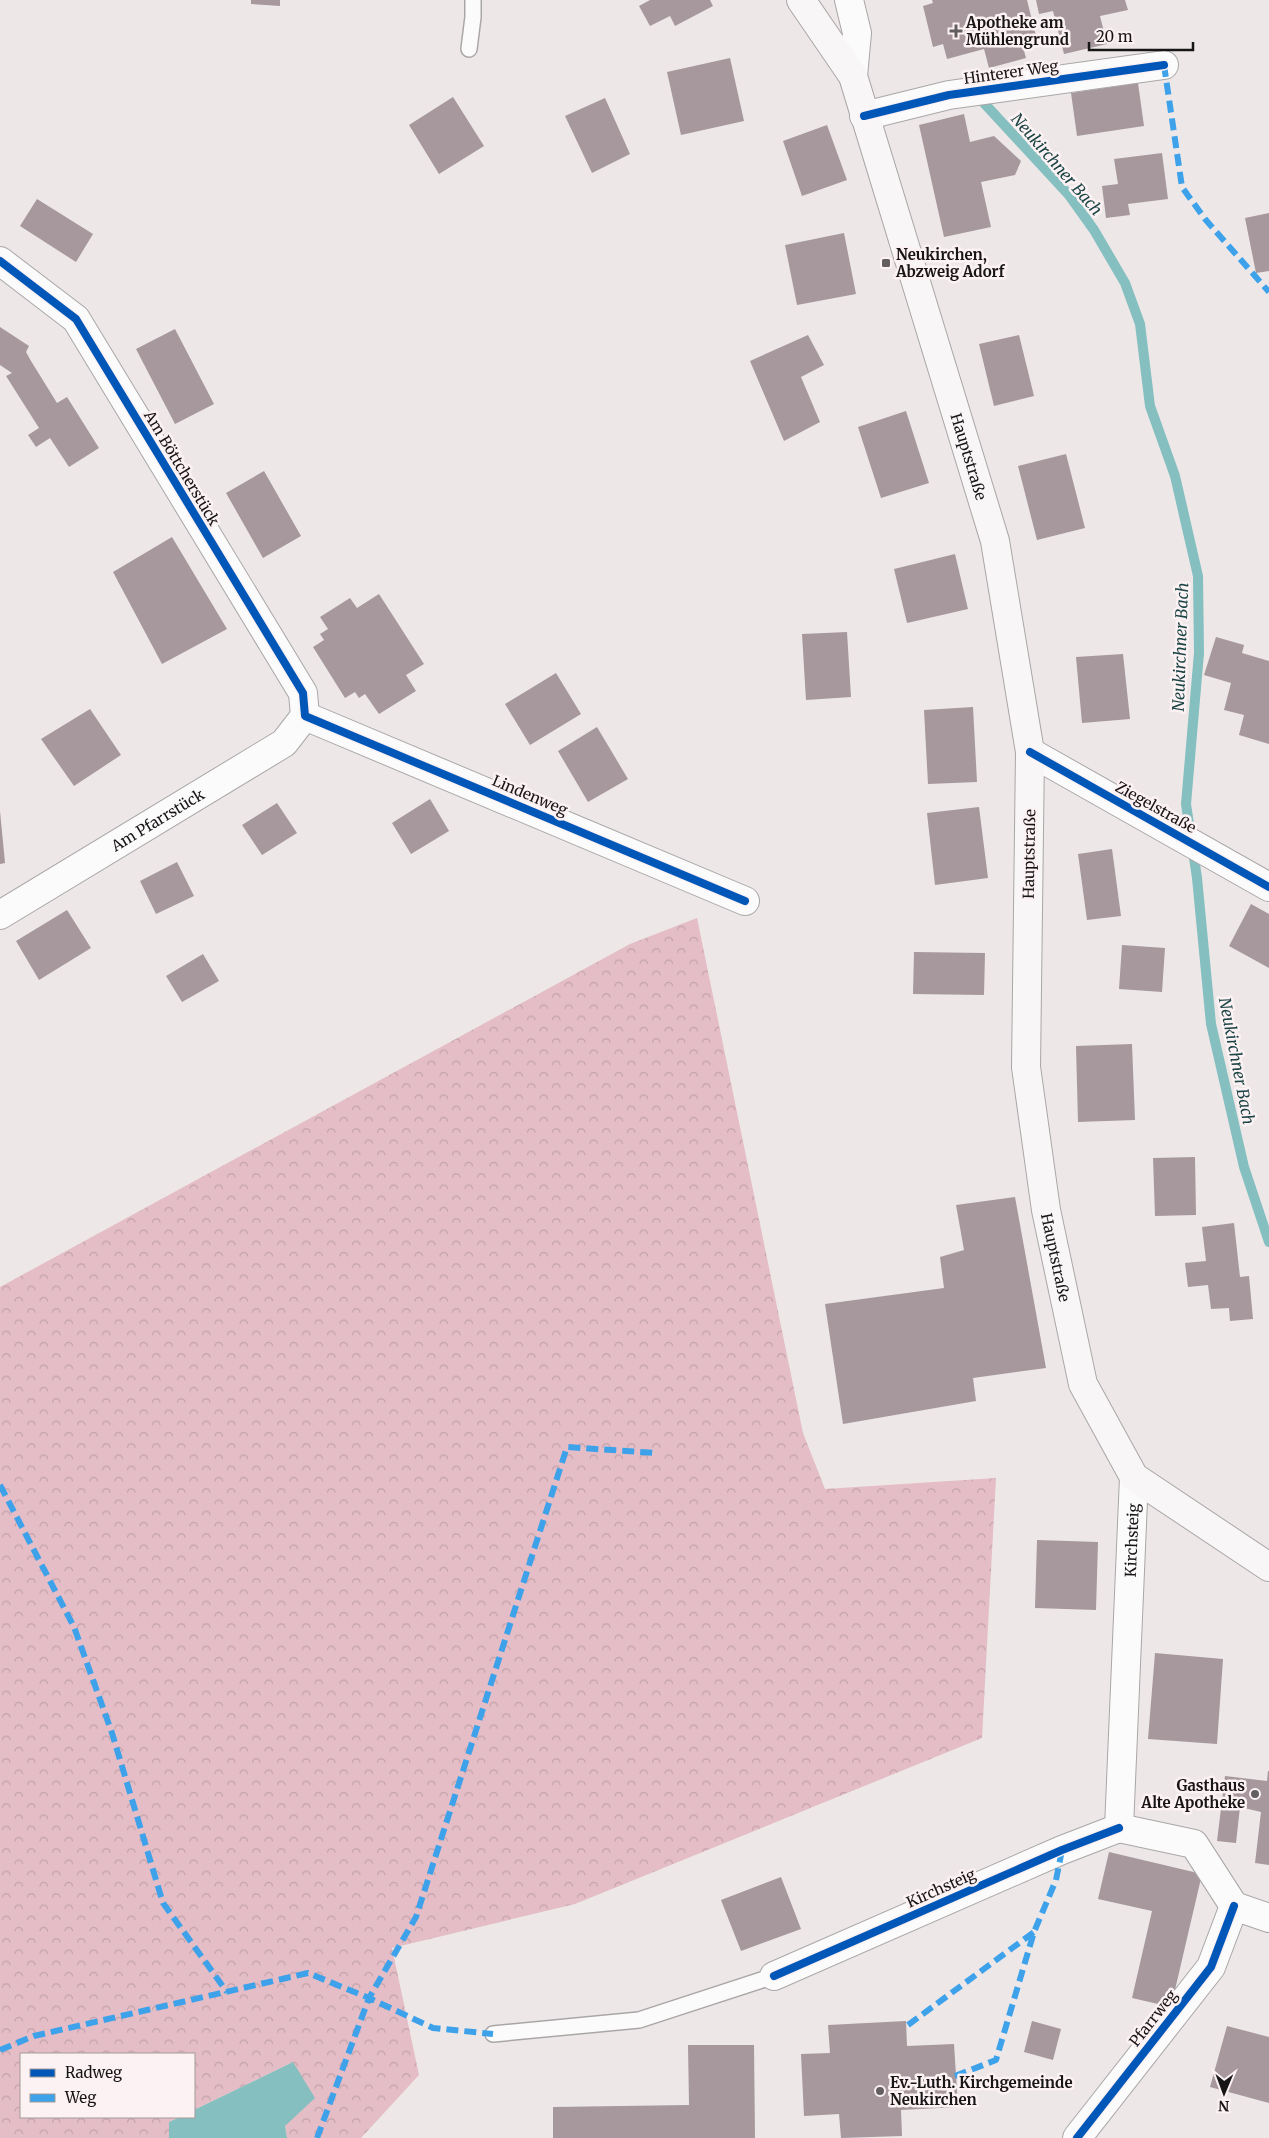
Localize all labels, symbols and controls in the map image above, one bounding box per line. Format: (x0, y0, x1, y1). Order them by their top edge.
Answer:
place label: Apotheke am Mühlengrund (965, 13, 1069, 49)
scale bar (1089, 20, 1193, 52)
marker: Apotheke am Mühlengrund (950, 25, 962, 37)
text: 20 m (1096, 27, 1133, 46)
street label: Hinterer Weg (962, 56, 1060, 88)
water label: Neukirchner Bach (1007, 109, 1107, 219)
place label: Neukirchen, Abzweig Adorf (895, 245, 1006, 281)
marker: Neukirchen, Abzweig Adorf (880, 257, 892, 269)
street label: Am Böttcherstück (140, 406, 224, 529)
street label: Hauptstraße (947, 411, 991, 503)
water label: Neukirchner Bach (1168, 582, 1192, 712)
street label: Lindenweg (489, 771, 571, 819)
street label: Ziegelstraße (1112, 777, 1200, 837)
street label: Am Pfarrstück (107, 784, 208, 856)
street label: Hauptstraße (1019, 809, 1039, 899)
water label: Neukirchner Bach (1215, 996, 1259, 1126)
street label: Hauptstraße (1037, 1211, 1075, 1304)
street label: Kirchsteig (1120, 1503, 1142, 1578)
place label: Gasthaus Alte Apotheke (1140, 1776, 1245, 1812)
marker: Gasthaus Alte Apotheke (1249, 1788, 1261, 1800)
street label: Kirchsteig (903, 1864, 979, 1912)
street label: Pfarrweg (1125, 1986, 1181, 2050)
legend (20, 2053, 195, 2118)
text: Radweg (65, 2063, 122, 2082)
north arrow (1199, 2068, 1249, 2118)
place label: Ev.-Luth. Kirchgemeinde Neukirchen (890, 2073, 1073, 2109)
marker: Ev.-Luth. Kirchgemeinde Neukirchen (874, 2085, 886, 2097)
text: Weg (64, 2088, 96, 2107)
text: N (1218, 2097, 1229, 2115)

